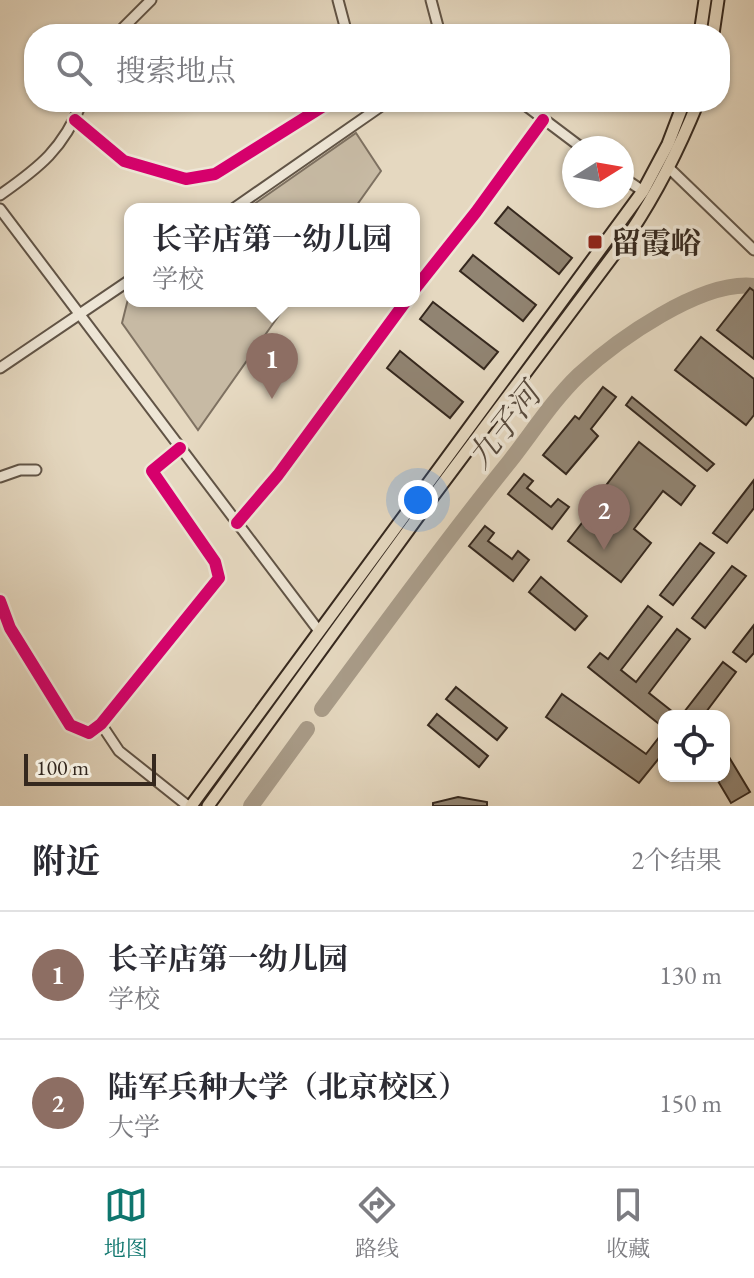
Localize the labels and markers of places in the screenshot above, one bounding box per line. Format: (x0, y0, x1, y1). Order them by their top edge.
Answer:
place label: 留霞峪 (611, 223, 701, 262)
marker: 留霞峪 (586, 233, 604, 251)
pin: 1 (246, 333, 298, 399)
pin: 2 (578, 484, 630, 550)

